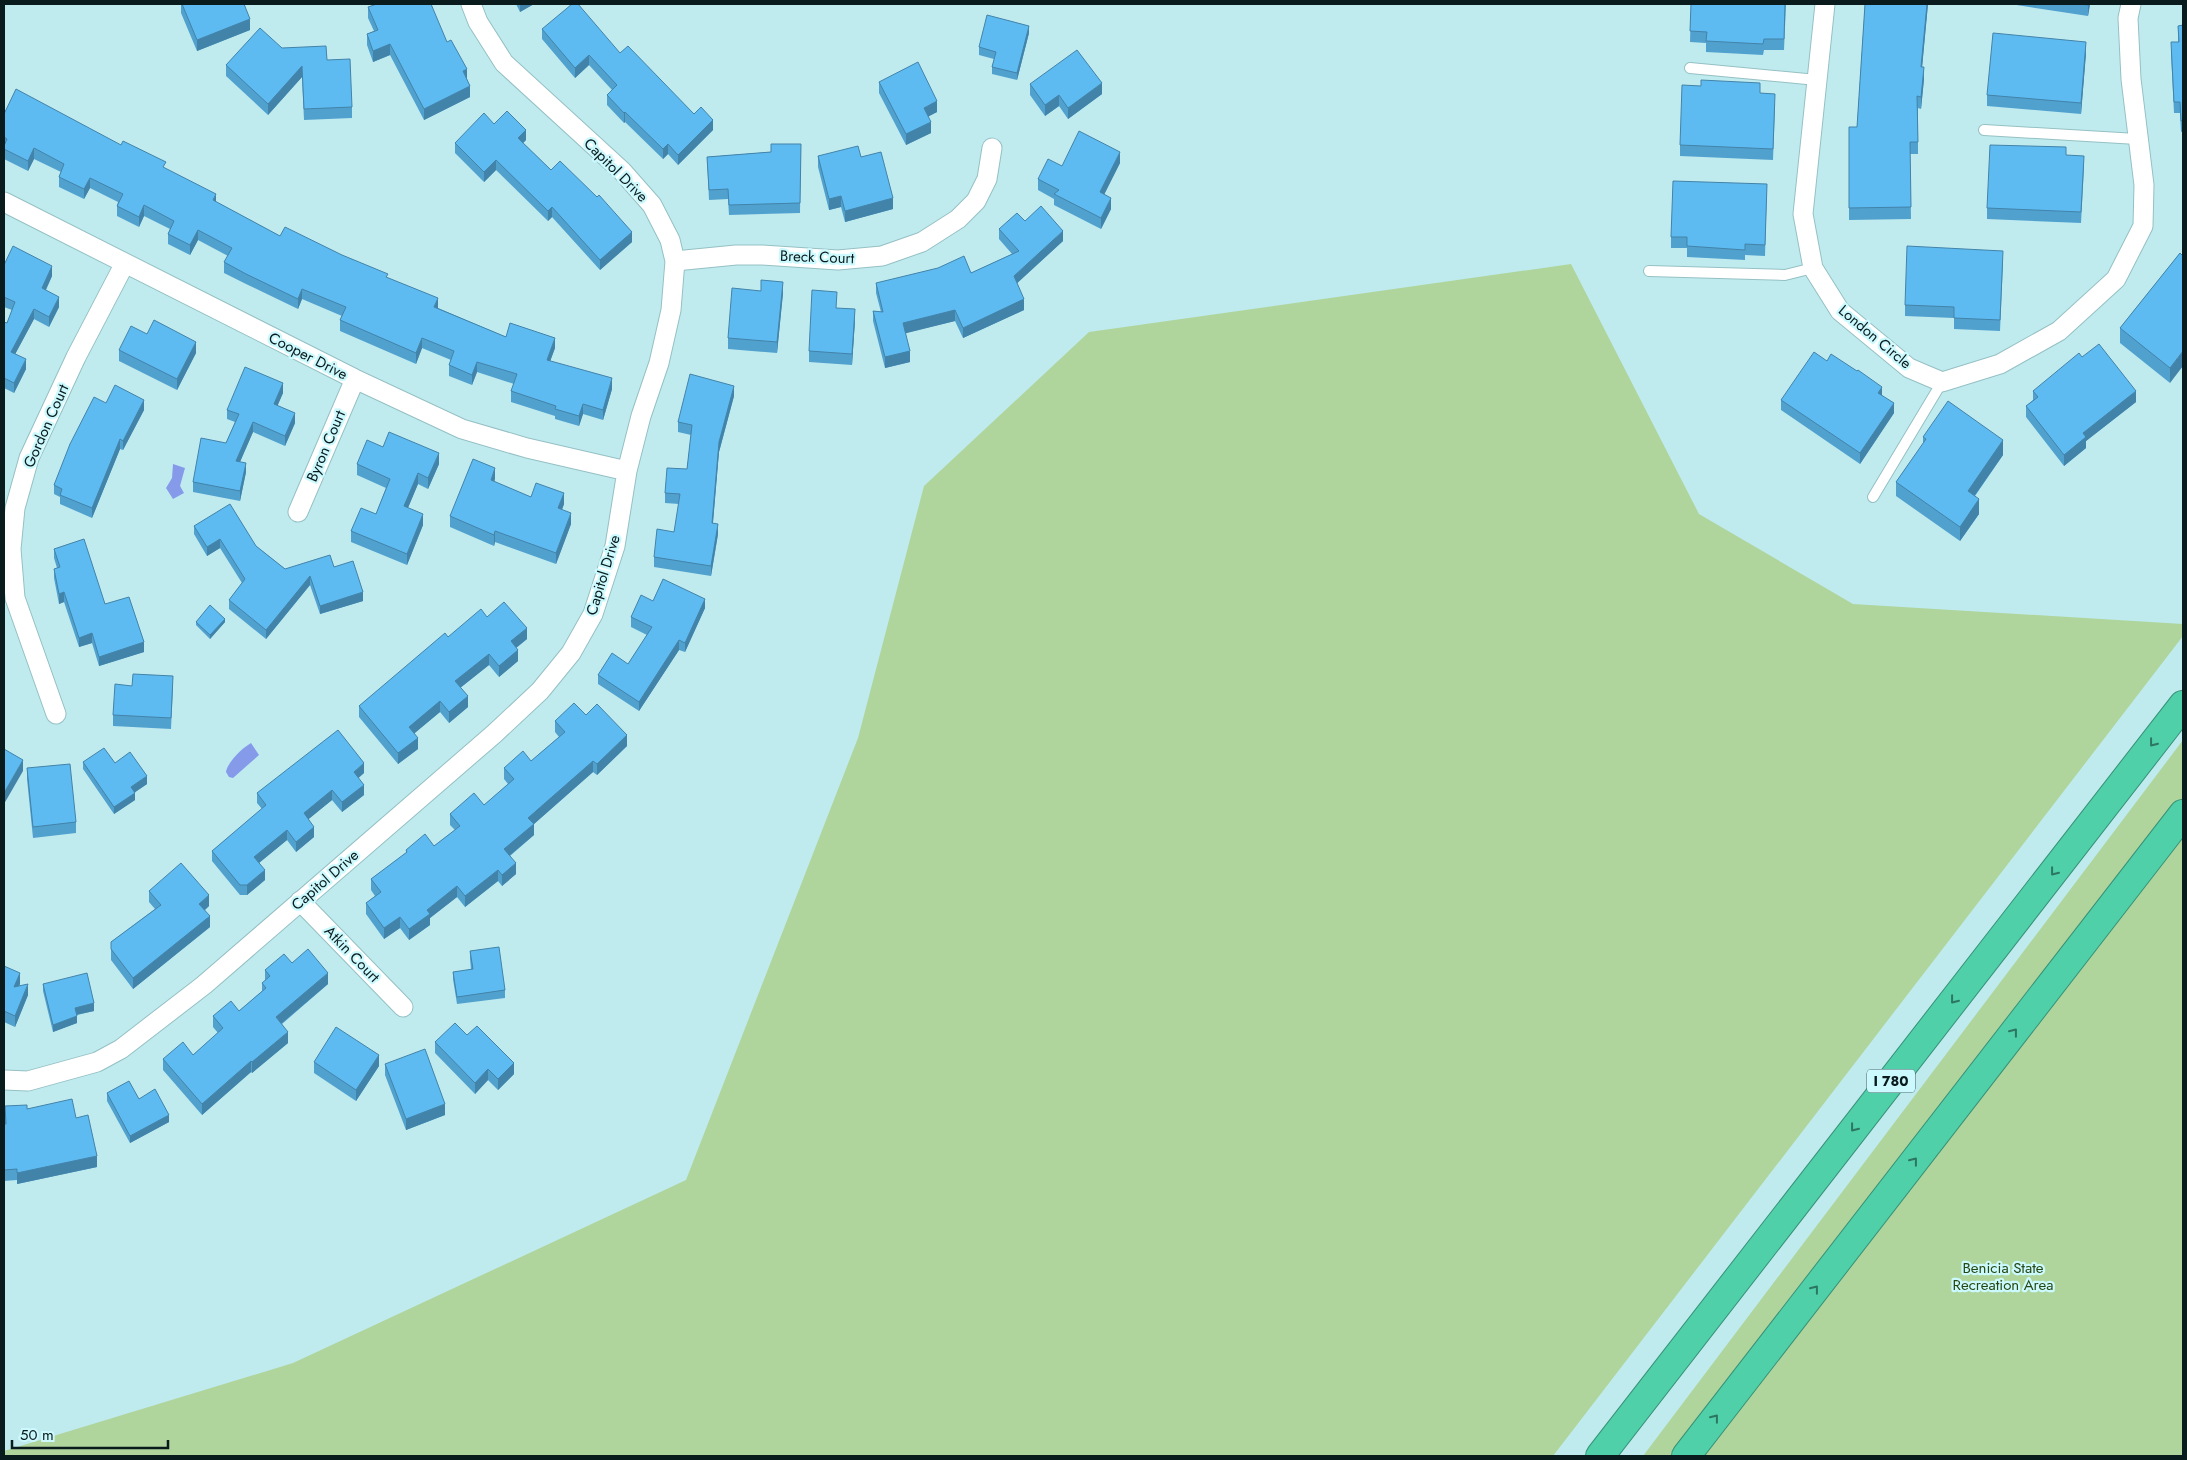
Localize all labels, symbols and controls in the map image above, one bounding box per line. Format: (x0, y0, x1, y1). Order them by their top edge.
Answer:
street label: Capitol Drive (579, 133, 653, 207)
street label: Breck Court (779, 245, 855, 269)
street label: London Circle (1834, 300, 1917, 374)
street label: Cooper Drive (265, 327, 352, 385)
street label: Gordon Court (18, 380, 74, 471)
street label: Byron Court (301, 407, 351, 485)
street label: Capitol Drive (580, 532, 626, 618)
one-way arrow (2151, 737, 2159, 746)
street label: Capitol Drive (286, 844, 364, 916)
one-way arrow (2050, 866, 2059, 875)
street label: Atkin Court (319, 921, 385, 988)
one-way arrow (1951, 994, 1960, 1004)
one-way arrow (2008, 1028, 2017, 1038)
road number: I 780 (1867, 1070, 1915, 1092)
one-way arrow (1852, 1122, 1860, 1131)
one-way arrow (1909, 1158, 1917, 1167)
park label: Benicia State Recreation Area (1953, 1257, 2053, 1296)
one-way arrow (1809, 1285, 1818, 1295)
one-way arrow (1710, 1415, 1718, 1424)
scale bar (12, 1418, 169, 1450)
text: 50 m (20, 1424, 54, 1446)

